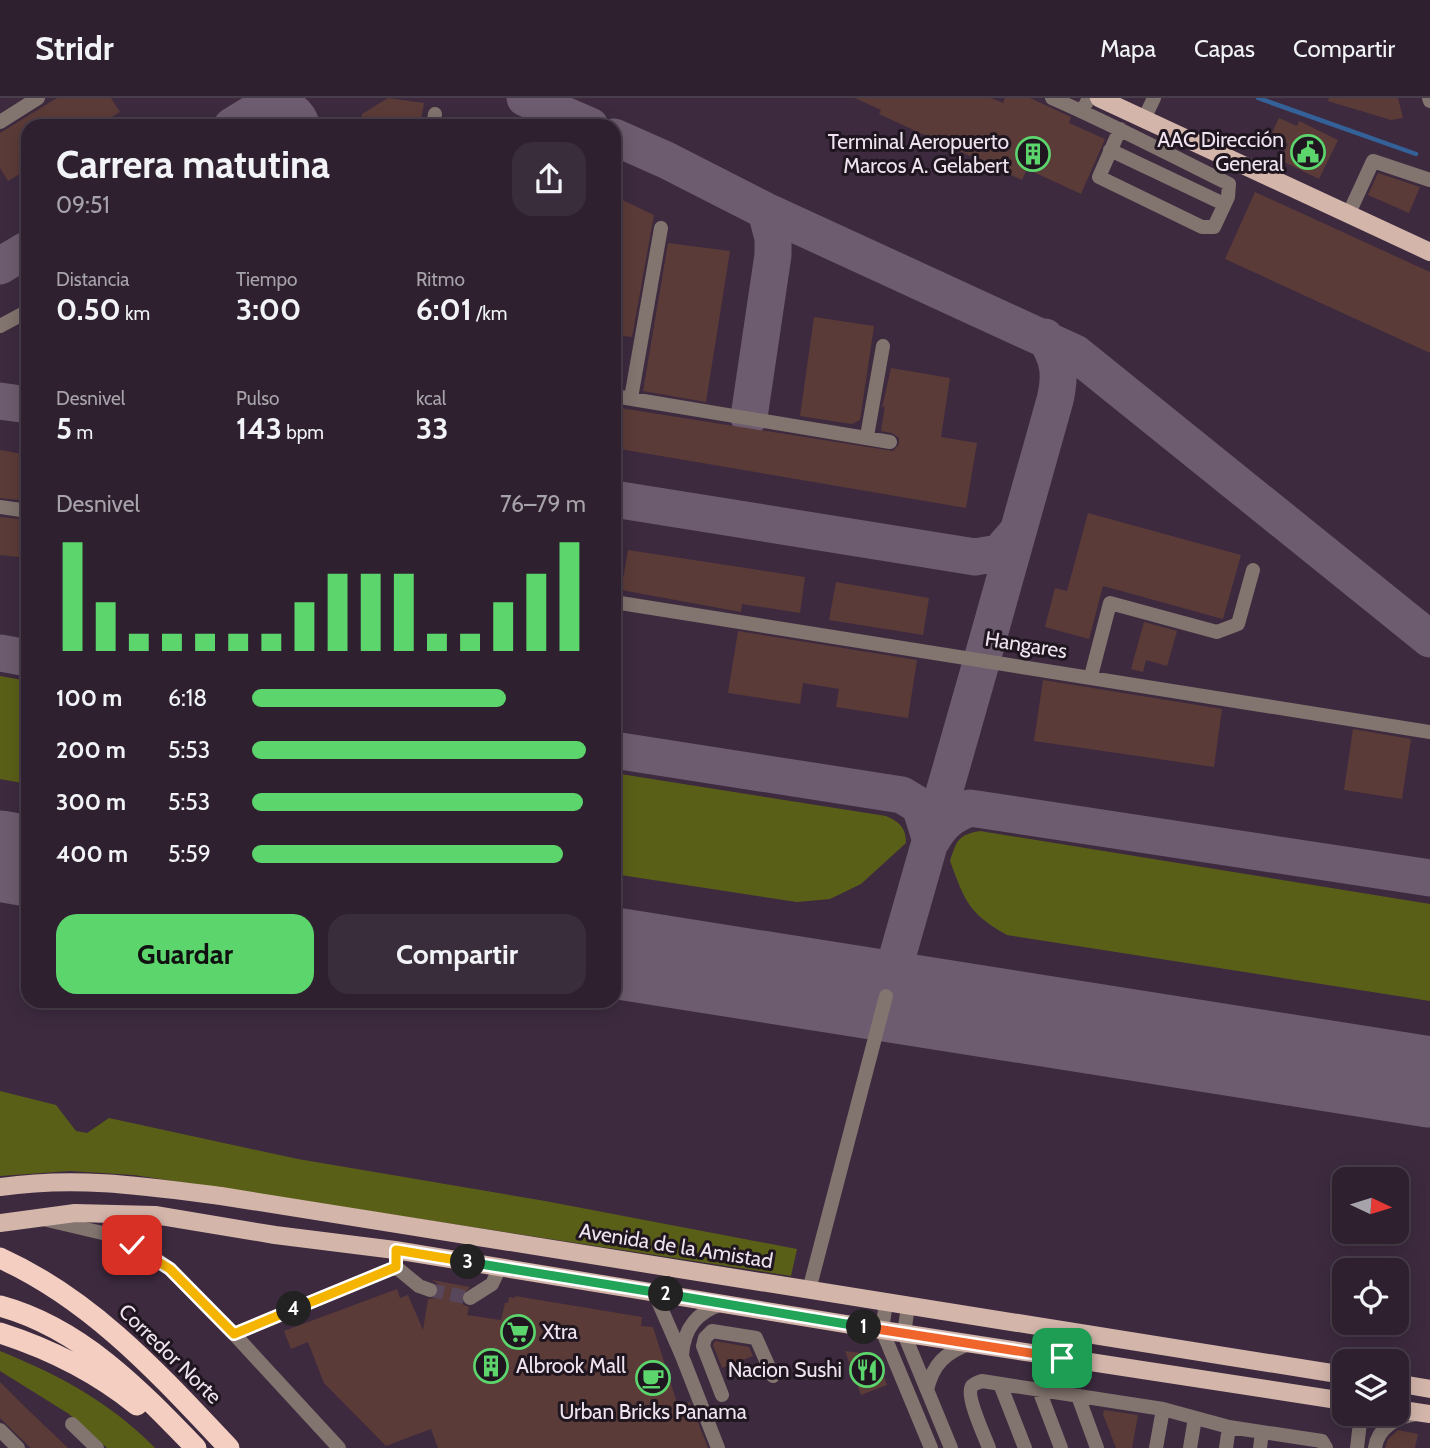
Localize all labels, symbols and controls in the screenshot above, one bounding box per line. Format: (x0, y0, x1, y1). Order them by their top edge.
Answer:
text: Stridr (35, 28, 114, 68)
text: Mapa (1100, 34, 1156, 63)
text: Capas (1194, 34, 1255, 63)
text: Compartir (1293, 34, 1395, 63)
place label: AAC Dirección General (1157, 127, 1284, 176)
place label: Terminal Aeropuerto Marcos A. Gelabert (828, 129, 1009, 178)
public building icon: AAC Dirección General (1289, 133, 1327, 171)
building icon: Terminal Aeropuerto Marcos A. Gelabert (1014, 135, 1052, 173)
text: Carrera matutina (56, 141, 330, 188)
button: share (512, 142, 586, 216)
text: 09:51 (56, 191, 110, 219)
text: Distancia (56, 268, 130, 291)
text: Tiempo (236, 268, 297, 291)
text: Ritmo (416, 268, 465, 291)
text: 0.50 (56, 291, 121, 328)
text: 3:00 (236, 291, 301, 328)
text: 6:01 (416, 291, 472, 328)
text: km (121, 302, 150, 325)
text: /km (472, 302, 507, 325)
text: Desnivel (56, 387, 125, 410)
text: Pulso (236, 387, 280, 410)
text: kcal (416, 387, 446, 410)
text: 5 (56, 410, 72, 447)
text: 143 (236, 410, 282, 447)
text: 33 (416, 410, 448, 447)
text: m (72, 421, 93, 444)
text: bpm (282, 421, 324, 444)
text: Desnivel (56, 490, 140, 518)
text: 76–79 m (500, 490, 586, 518)
street label: Hangares (983, 626, 1069, 663)
text: 100 m (56, 684, 122, 712)
text: 6:18 (168, 684, 207, 712)
text: 200 m (56, 736, 126, 764)
text: 5:53 (168, 736, 210, 764)
text: 300 m (56, 788, 126, 816)
text: 5:53 (168, 788, 210, 816)
text: 400 m (56, 840, 128, 868)
text: 5:59 (168, 840, 211, 868)
button: Guardar (56, 914, 314, 994)
button: Compartir (328, 914, 586, 994)
north arrow (1332, 1167, 1409, 1244)
map controls (1332, 1167, 1409, 1426)
pin (102, 1215, 162, 1275)
street label: Avenida de la Amistad (577, 1218, 775, 1273)
icon: check (113, 1226, 151, 1264)
pin: 3 (450, 1244, 486, 1280)
text: 3 (462, 1250, 473, 1273)
button: locate (1332, 1258, 1409, 1335)
pin: 2 (648, 1276, 684, 1312)
text: 2 (660, 1282, 671, 1305)
pin: 4 (276, 1292, 312, 1326)
text: 4 (288, 1297, 299, 1320)
street label: Corredor Norte (114, 1298, 227, 1409)
pin: 1 (846, 1310, 882, 1344)
supermarket icon: Xtra (499, 1313, 537, 1351)
text: 1 (860, 1315, 867, 1338)
place label: Xtra (542, 1319, 578, 1344)
pin (1032, 1328, 1092, 1388)
icon: arrive (1043, 1339, 1081, 1377)
building icon: Albrook Mall (472, 1347, 510, 1385)
button: layers (1332, 1349, 1409, 1426)
restaurant icon: Nacion Sushi (848, 1351, 886, 1389)
place label: Albrook Mall (516, 1353, 626, 1378)
place label: Nacion Sushi (728, 1357, 842, 1382)
cafe icon: Urban Bricks Panama (634, 1359, 672, 1397)
place label: Urban Bricks Panama (559, 1399, 747, 1424)

